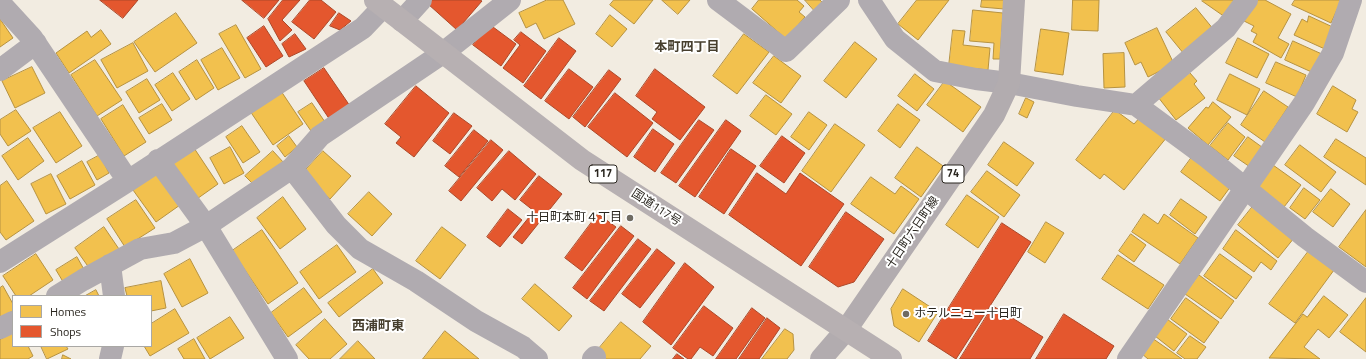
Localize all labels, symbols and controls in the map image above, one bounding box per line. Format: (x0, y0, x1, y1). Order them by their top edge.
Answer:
district label: 本町四丁目 (655, 40, 719, 56)
road number: 117 (589, 165, 617, 183)
road number: 74 (942, 165, 964, 183)
street label: 国道117号 (629, 187, 683, 229)
street label: 十日町六日町線 (884, 194, 942, 272)
place label: 十日町本町４丁目 (526, 211, 622, 225)
marker: 十日町本町４丁目 (625, 213, 635, 223)
legend (12, 295, 152, 347)
text: Homes (50, 302, 86, 321)
place label: ホテルニュー十日町 (914, 307, 1022, 321)
marker: ホテルニュー十日町 (901, 309, 911, 319)
district label: 西浦町東 (352, 319, 404, 335)
text: Shops (50, 322, 81, 341)

